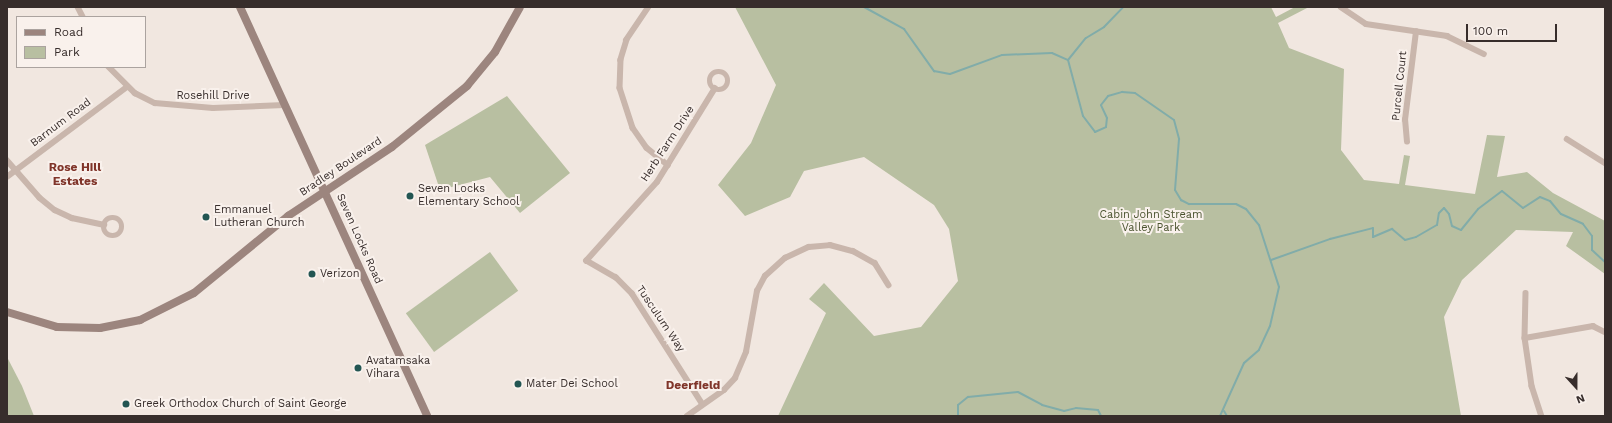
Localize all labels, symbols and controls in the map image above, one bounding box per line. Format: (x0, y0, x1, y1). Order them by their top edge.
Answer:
legend (16, 16, 146, 68)
scale bar (1468, 16, 1559, 42)
text: 100 m (1473, 24, 1508, 38)
text: Road (54, 25, 83, 39)
text: Park (54, 45, 80, 59)
street label: Purcell Court (1390, 50, 1410, 122)
street label: Rosehill Drive (176, 89, 250, 103)
street label: Barnum Road (28, 96, 94, 150)
street label: Herb Farm Drive (639, 104, 697, 184)
street label: Bradley Boulevard (297, 135, 385, 199)
district label: Rose Hill Estates (49, 161, 101, 189)
place label: Seven Locks Elementary School (418, 183, 520, 209)
marker: Seven Locks Elementary School (405, 191, 415, 201)
street label: Seven Locks Road (333, 192, 385, 286)
place label: Emmanuel Lutheran Church (214, 204, 305, 230)
park label: Cabin John Stream Valley Park (1099, 209, 1203, 235)
marker: Emmanuel Lutheran Church (201, 212, 211, 222)
place label: Verizon (320, 267, 360, 281)
marker: Verizon (307, 269, 317, 279)
street label: Tusculum Way (633, 283, 687, 355)
place label: Avatamsaka Vihara (366, 355, 430, 381)
marker: Avatamsaka Vihara (353, 363, 363, 373)
north arrow (1556, 367, 1596, 407)
place label: Mater Dei School (526, 377, 618, 391)
marker: Mater Dei School (513, 379, 523, 389)
district label: Deerfield (666, 379, 720, 393)
text: N (1574, 391, 1587, 406)
place label: Greek Orthodox Church of Saint George (134, 397, 347, 411)
marker: Greek Orthodox Church of Saint George (121, 399, 131, 409)

